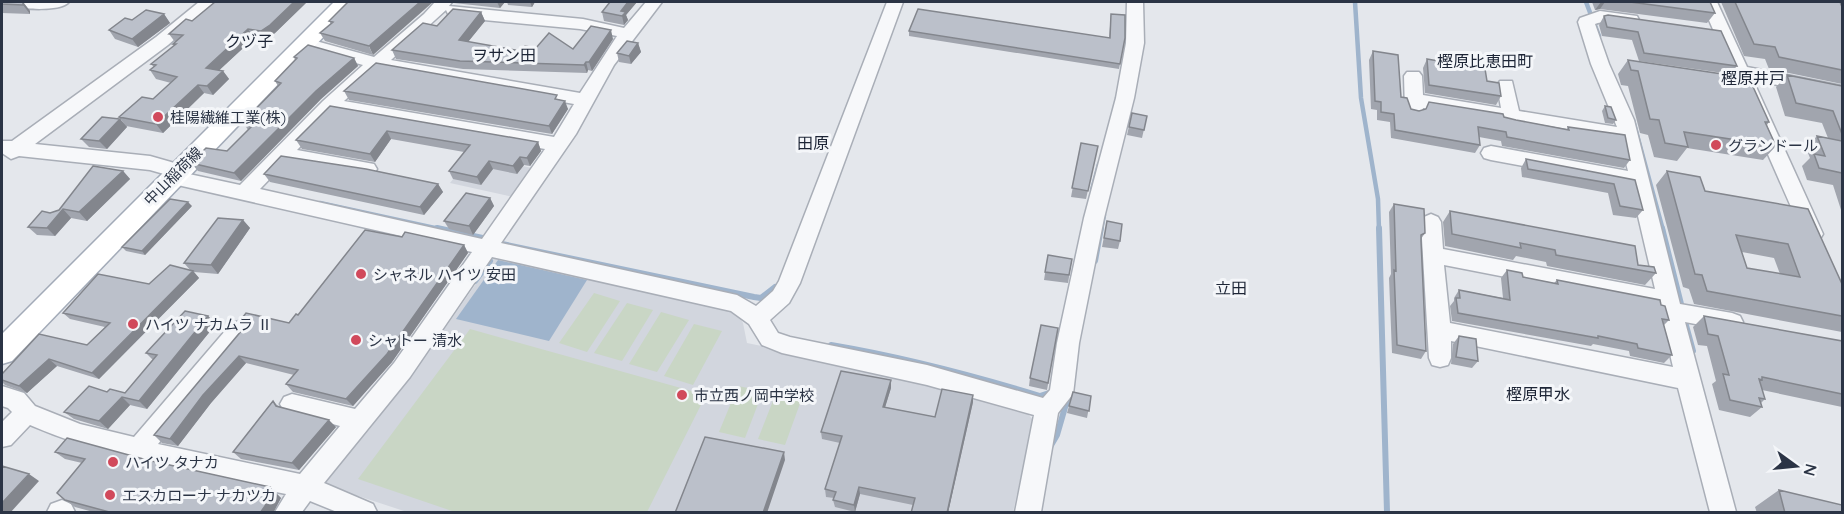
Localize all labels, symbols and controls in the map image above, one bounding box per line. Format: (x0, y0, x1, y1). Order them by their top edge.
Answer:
district label: クヅ子 (225, 31, 273, 51)
district label: ヲサン田 (472, 45, 536, 65)
district label: 樫原比恵田町 (1437, 51, 1533, 71)
district label: 樫原井戸 (1721, 68, 1785, 88)
place label: 桂陽繊維工業(株) (170, 108, 286, 127)
marker: 桂陽繊維工業(株) (151, 110, 165, 124)
district label: 田原 (797, 133, 829, 153)
place label: グランドール (1728, 136, 1818, 155)
marker: グランドール (1709, 138, 1723, 152)
street label: 中山稲荷線 (140, 143, 206, 209)
place label: シャネル ハイツ 安田 (373, 265, 516, 284)
marker: シャネル ハイツ 安田 (354, 267, 368, 281)
district label: 立田 (1215, 278, 1247, 298)
place label: ハイツ ナカムラ Ⅱ (145, 315, 272, 334)
marker: ハイツ ナカムラ Ⅱ (126, 317, 140, 331)
place label: シャトー 清水 (368, 331, 462, 350)
marker: シャトー 清水 (349, 333, 363, 347)
district label: 樫原甲水 (1506, 384, 1570, 404)
place label: 市立西ノ岡中学校 (694, 386, 814, 405)
marker: 市立西ノ岡中学校 (675, 388, 689, 402)
north arrow (1766, 436, 1826, 496)
place label: ハイツ タナカ (125, 453, 219, 472)
marker: ハイツ タナカ (106, 455, 120, 469)
text: N (1799, 462, 1822, 478)
place label: エスカローナ ナカツカ (122, 486, 276, 505)
marker: エスカローナ ナカツカ (103, 488, 117, 502)

